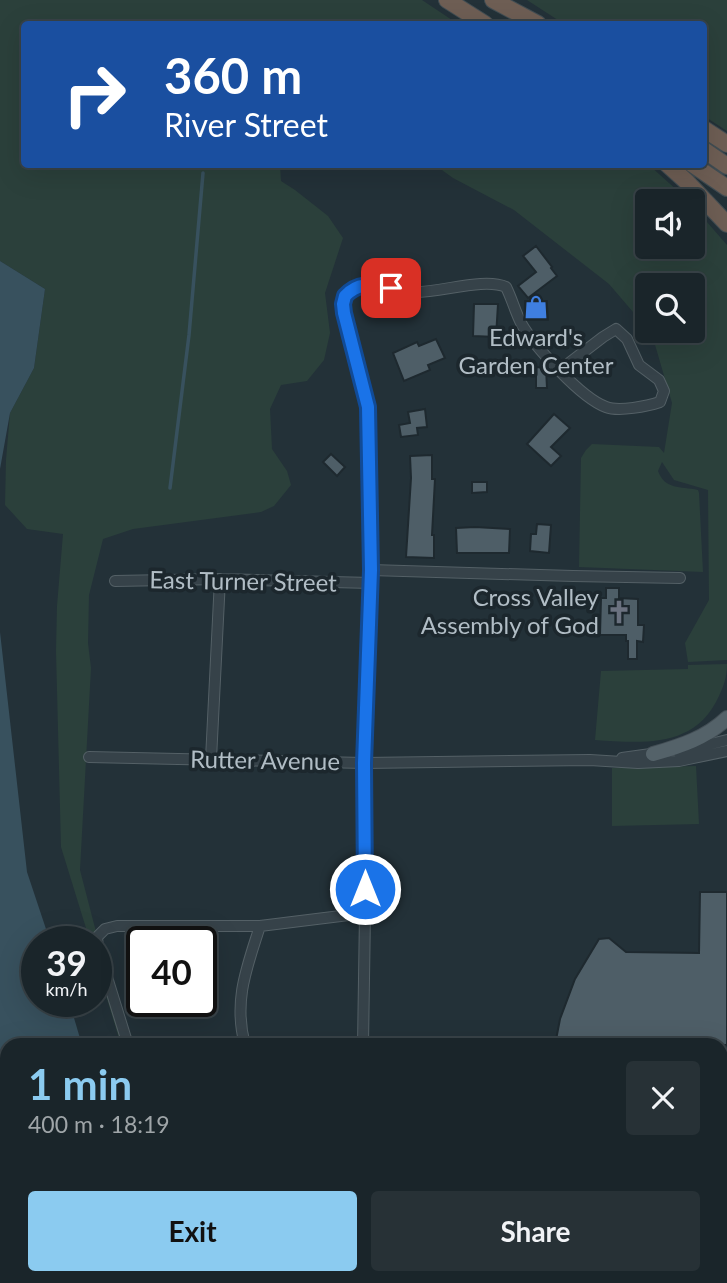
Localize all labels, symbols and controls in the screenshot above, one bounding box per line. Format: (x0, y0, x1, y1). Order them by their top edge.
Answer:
text: 360 m (164, 46, 302, 104)
icon: right (49, 49, 140, 140)
text: River Street (164, 105, 328, 144)
map controls (635, 189, 705, 343)
button: sound (635, 189, 705, 259)
pin (361, 258, 421, 318)
icon: arrive (372, 269, 410, 307)
button: search (635, 273, 705, 343)
shop icon: Edward's Garden Center (522, 293, 550, 321)
place label: Edward's Garden Center (459, 322, 614, 379)
street label: East Turner Street (149, 564, 337, 597)
place label: Cross Valley Assembly of God (421, 582, 600, 639)
church icon: Cross Valley Assembly of God (605, 598, 633, 626)
street label: Rutter Avenue (190, 744, 340, 775)
position arrow (328, 852, 402, 926)
speed limit sign: 40 (126, 926, 217, 1017)
text: 39 (46, 941, 87, 983)
text: km/h (45, 978, 88, 1000)
text: 1 min (28, 1059, 132, 1109)
button: close (626, 1061, 700, 1135)
text: 400 m · 18:19 (28, 1110, 170, 1138)
button: Exit (28, 1191, 357, 1271)
button: Share (371, 1191, 700, 1271)

